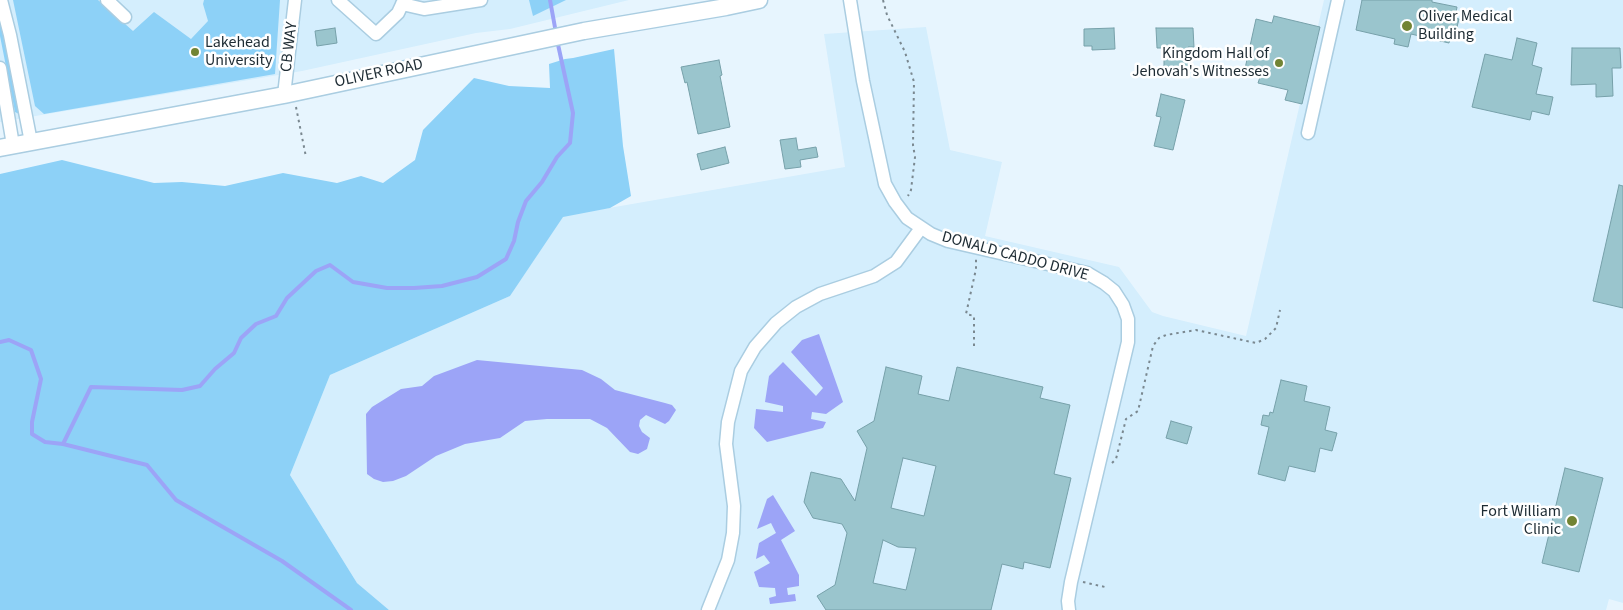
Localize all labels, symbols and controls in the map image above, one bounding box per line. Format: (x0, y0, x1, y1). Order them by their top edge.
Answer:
place label: Oliver Medical Building (1418, 7, 1512, 45)
marker: Oliver Medical Building (1400, 19, 1414, 33)
street label: CB WAY (277, 21, 303, 73)
place label: Lakehead University (205, 33, 272, 71)
place label: Kingdom Hall of Jehovah's Witnesses (1132, 44, 1269, 82)
marker: Lakehead University (189, 46, 201, 58)
street label: OLIVER ROAD (333, 55, 425, 93)
marker: Kingdom Hall of Jehovah's Witnesses (1273, 57, 1285, 69)
street label: DONALD CADDO DRIVE (939, 228, 1091, 286)
place label: Fort William Clinic (1481, 502, 1561, 540)
marker: Fort William Clinic (1565, 514, 1579, 528)

